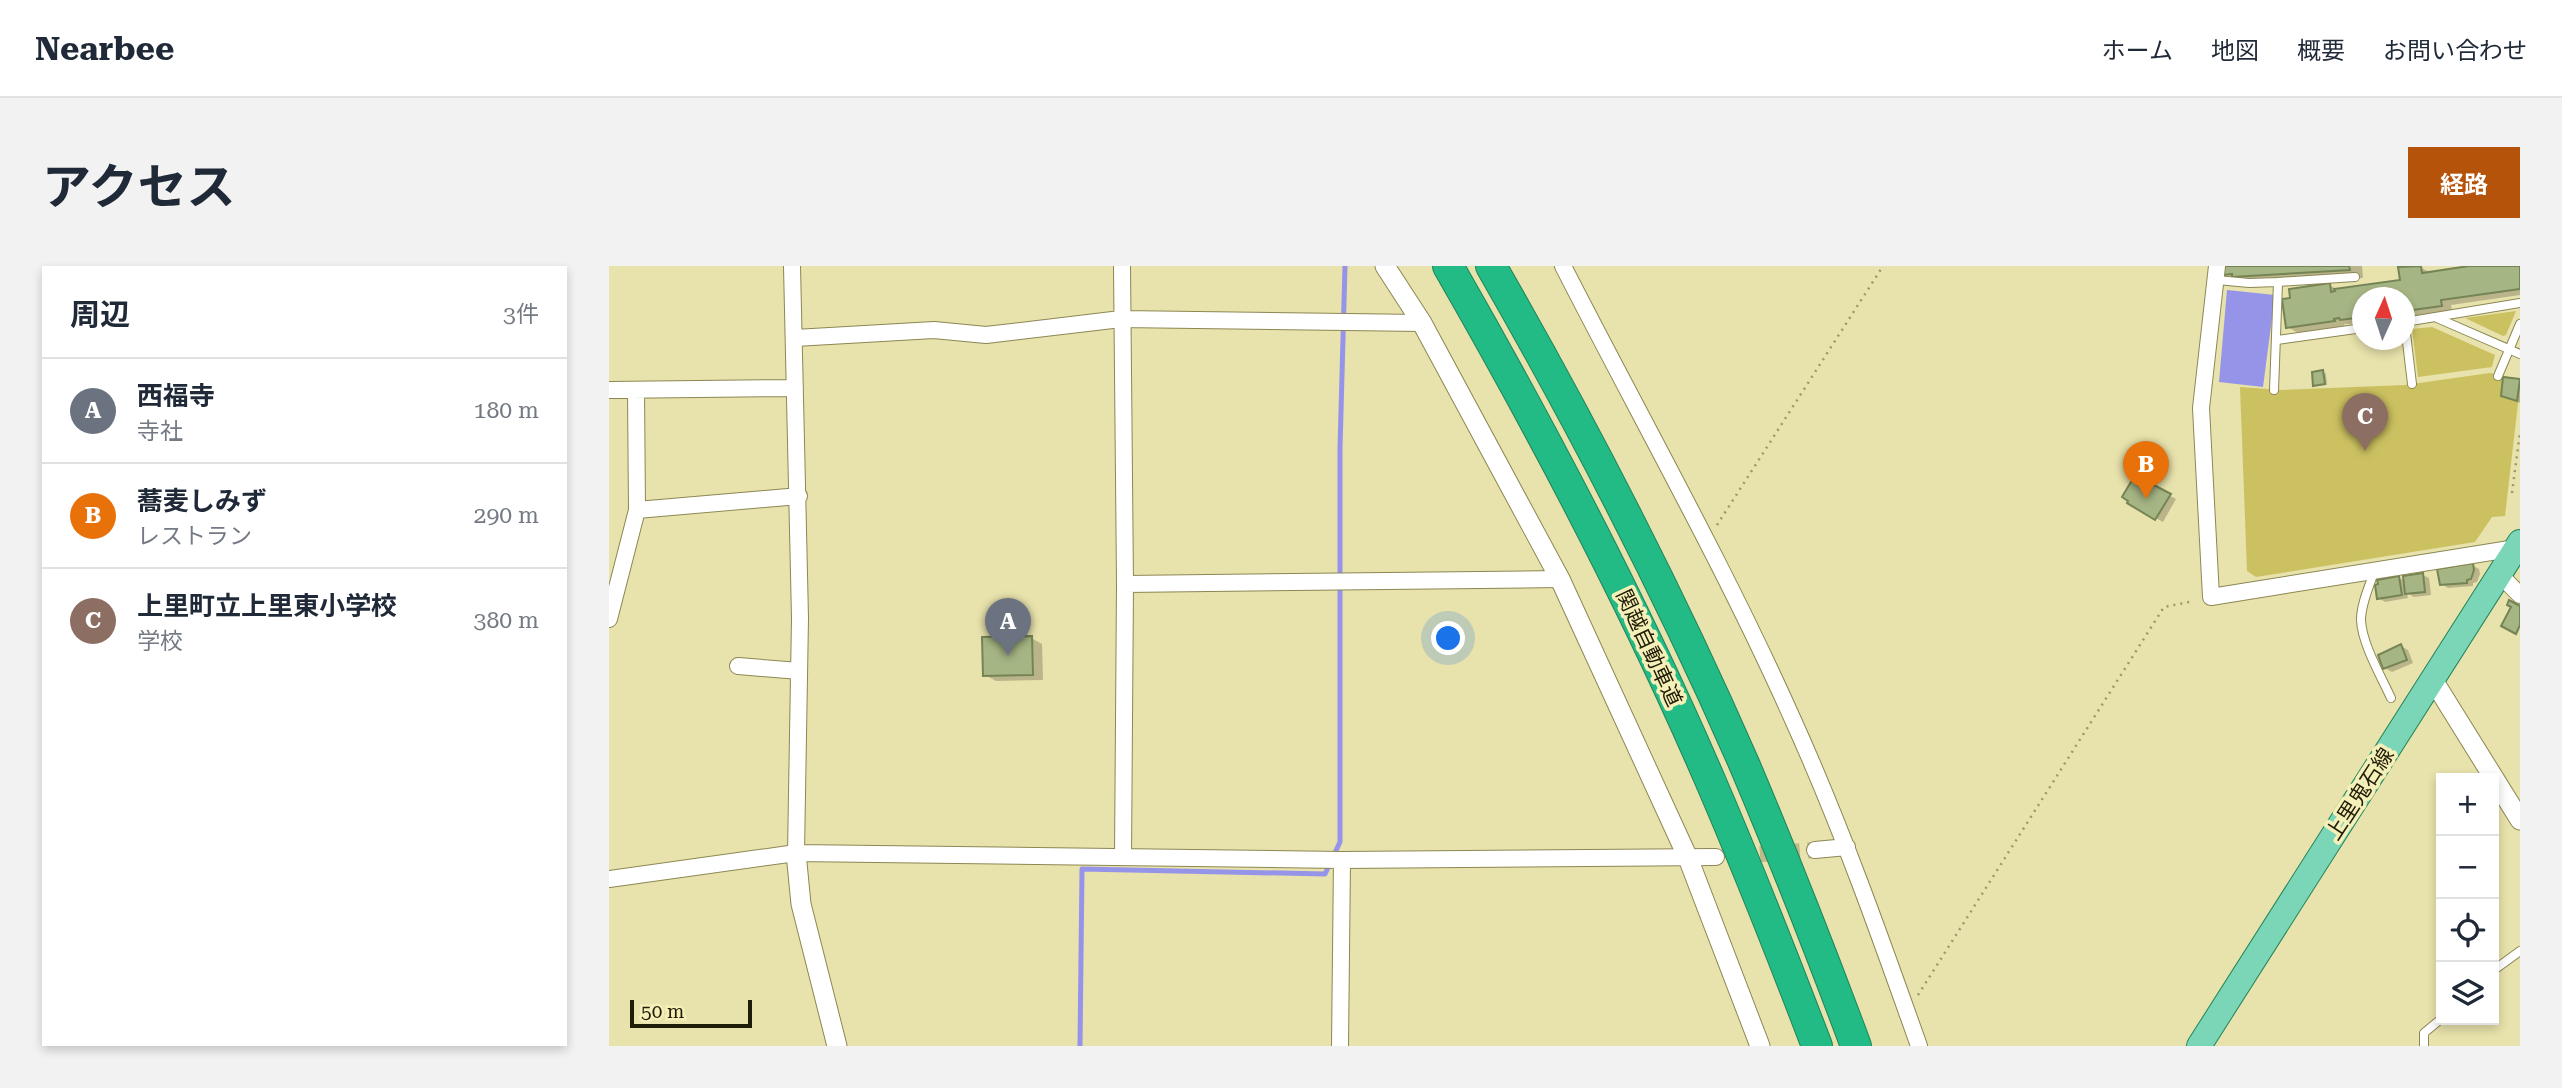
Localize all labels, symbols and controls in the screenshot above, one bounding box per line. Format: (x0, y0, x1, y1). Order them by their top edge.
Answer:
text: Nearbee (35, 29, 174, 68)
text: ホーム (2102, 37, 2173, 65)
text: 地図 (2211, 37, 2259, 65)
text: 概要 (2297, 37, 2345, 65)
text: お問い合わせ (2383, 37, 2527, 65)
button: 経路 (2408, 147, 2520, 218)
text: アクセス (42, 159, 236, 216)
north arrow (2352, 287, 2415, 350)
text: 周辺 (70, 297, 130, 332)
text: 3件 (503, 301, 539, 328)
text: 西福寺 (137, 381, 215, 411)
pin: C (2342, 393, 2388, 451)
text: A (85, 397, 101, 424)
text: 180 m (474, 397, 539, 424)
text: 寺社 (137, 418, 183, 445)
pin: B (2123, 441, 2169, 499)
text: 蕎麦しみず (137, 486, 267, 516)
text: B (85, 502, 101, 529)
text: 290 m (474, 502, 539, 529)
text: レストラン (137, 523, 252, 550)
street label: 関越自動車道 (1611, 586, 1687, 710)
text: 上里町立上里東小学校 (137, 591, 397, 621)
pin: A (985, 598, 1031, 656)
text: C (85, 607, 101, 634)
text: 380 m (474, 607, 539, 634)
your location (1431, 621, 1465, 655)
text: 学校 (137, 628, 183, 655)
street label: 上里鬼石線 (2321, 743, 2399, 845)
map controls (2436, 773, 2499, 1025)
button: + (2436, 773, 2499, 836)
button: − (2436, 836, 2499, 899)
button: locate (2436, 899, 2499, 962)
button: layers (2436, 962, 2499, 1025)
scale bar (630, 997, 753, 1029)
text: 50 m (641, 1000, 684, 1023)

